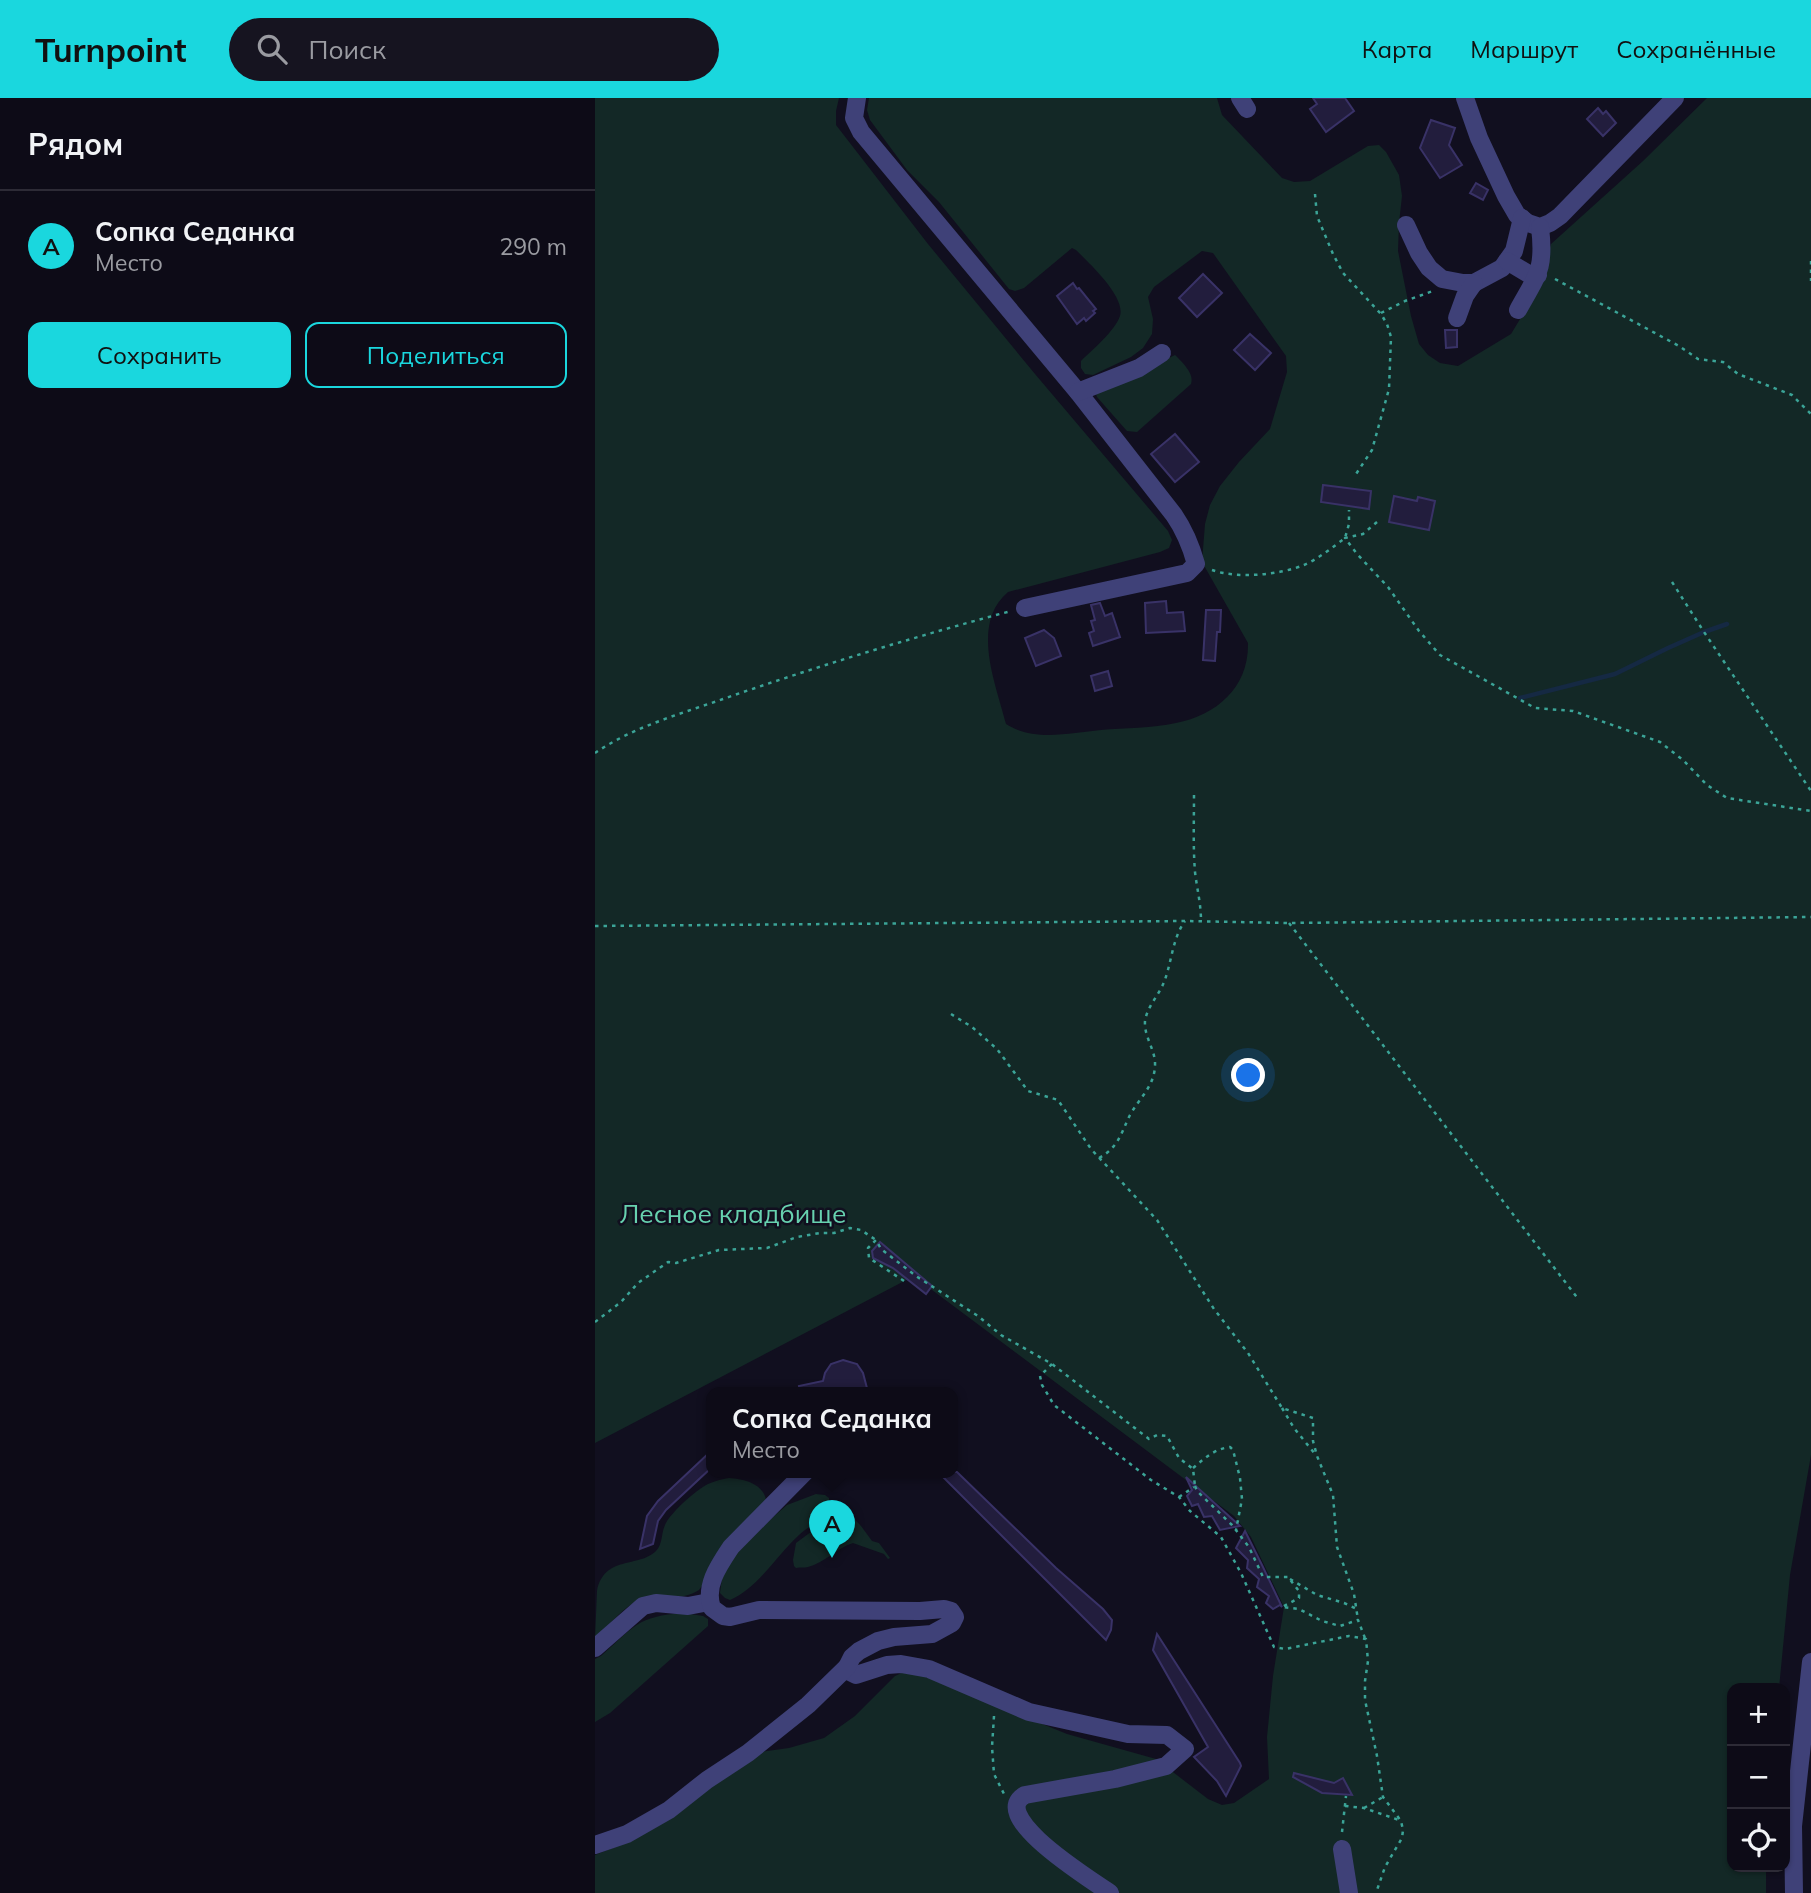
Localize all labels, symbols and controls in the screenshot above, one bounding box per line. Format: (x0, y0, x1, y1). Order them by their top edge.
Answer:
search box (229, 18, 719, 81)
text: Turnpoint (35, 29, 187, 70)
icon: search (253, 30, 291, 68)
text: Поиск (309, 33, 386, 66)
text: Карта (1362, 34, 1432, 64)
text: Маршрут (1470, 34, 1578, 64)
text: Сохранённые (1616, 34, 1776, 64)
text: Рядом (28, 125, 123, 163)
text: Сопка Седанка (95, 215, 295, 248)
text: A (42, 232, 60, 261)
text: 290 m (499, 232, 567, 261)
text: Место (95, 248, 163, 277)
button: Сохранить (28, 322, 291, 388)
button: Поделиться (305, 322, 567, 388)
your location (1231, 1058, 1265, 1092)
park label: Лесное кладбище (619, 1197, 847, 1230)
popup (706, 1387, 958, 1478)
text: Сопка Седанка (732, 1402, 932, 1435)
text: Место (732, 1435, 800, 1464)
pin: A (809, 1500, 855, 1558)
map controls (1727, 1683, 1790, 1872)
button: + (1727, 1683, 1790, 1746)
button: − (1727, 1746, 1790, 1809)
button: locate (1727, 1809, 1790, 1872)

